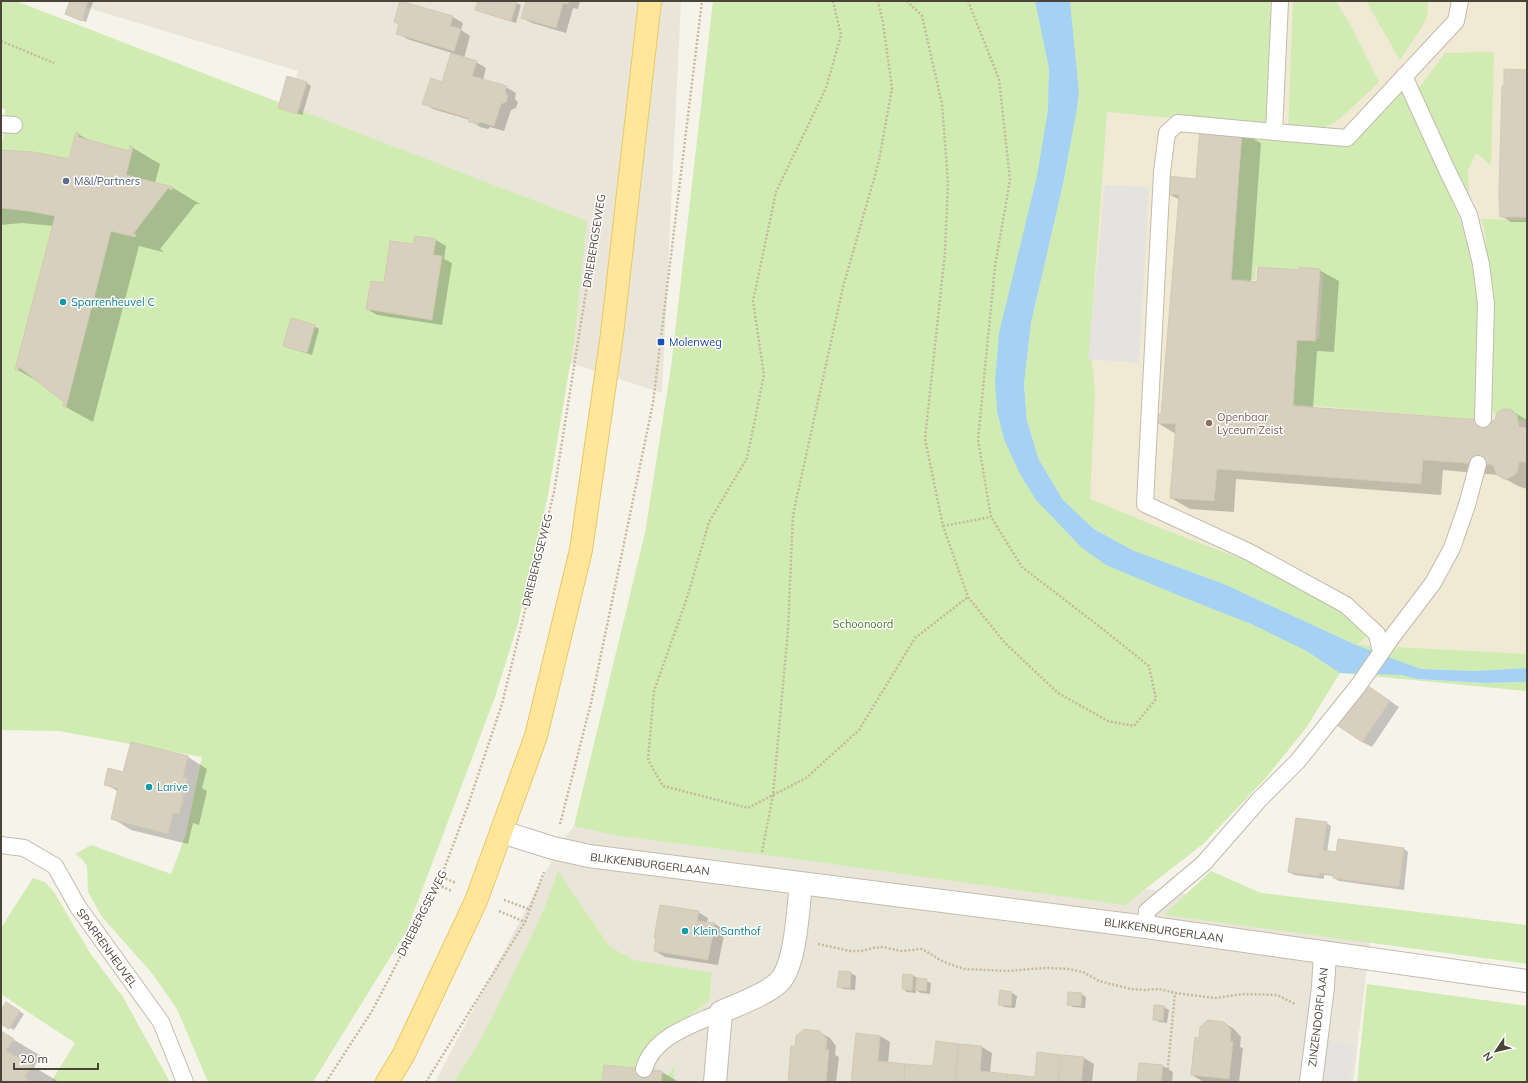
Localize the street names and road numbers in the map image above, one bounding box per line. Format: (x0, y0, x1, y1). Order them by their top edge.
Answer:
street label: DRIEBERGSEWEG (580, 193, 608, 289)
street label: DRIEBERGSEWEG (519, 512, 555, 608)
street label: BLIKKENBURGERLAAN (589, 850, 711, 878)
street label: DRIEBERGSEWEG (394, 868, 450, 958)
street label: SPARRENHEUVEL (74, 906, 140, 990)
street label: BLIKKENBURGERLAAN (1103, 915, 1225, 945)
street label: ZINZENDORFLAAN (1305, 967, 1331, 1067)

